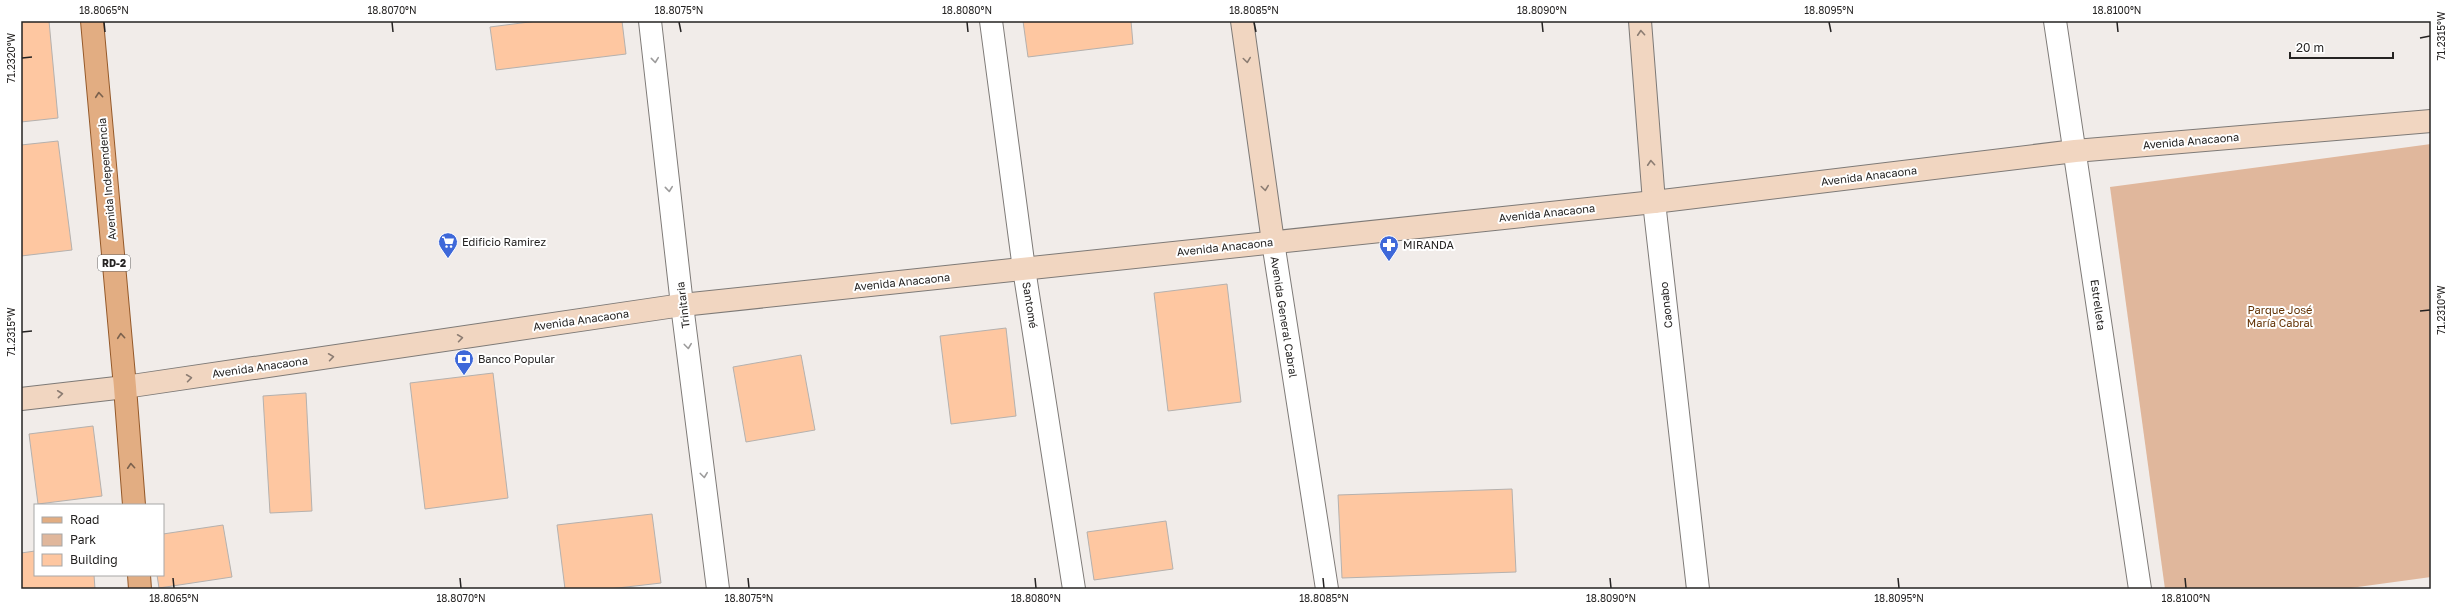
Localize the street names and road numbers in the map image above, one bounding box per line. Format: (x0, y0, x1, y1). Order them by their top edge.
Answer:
street label: Avenida Independencia (95, 117, 118, 241)
street label: Avenida Anacaona (2142, 130, 2240, 151)
street label: Avenida Anacaona (1820, 163, 1918, 188)
street label: Avenida Anacaona (1498, 201, 1596, 224)
street label: Avenida Anacaona (1176, 235, 1274, 258)
road number: RD-2 (98, 255, 130, 271)
street label: Avenida General Cabral (1268, 255, 1301, 379)
street label: Avenida Anacaona (853, 270, 951, 293)
street label: Estrelleta (2088, 279, 2109, 331)
street label: Trinitaria (673, 281, 692, 329)
street label: Santomé (1020, 281, 1041, 329)
street label: Caonabo (1657, 281, 1674, 329)
street label: Avenida Anacaona (532, 306, 630, 333)
street label: Avenida Anacaona (211, 353, 309, 380)

